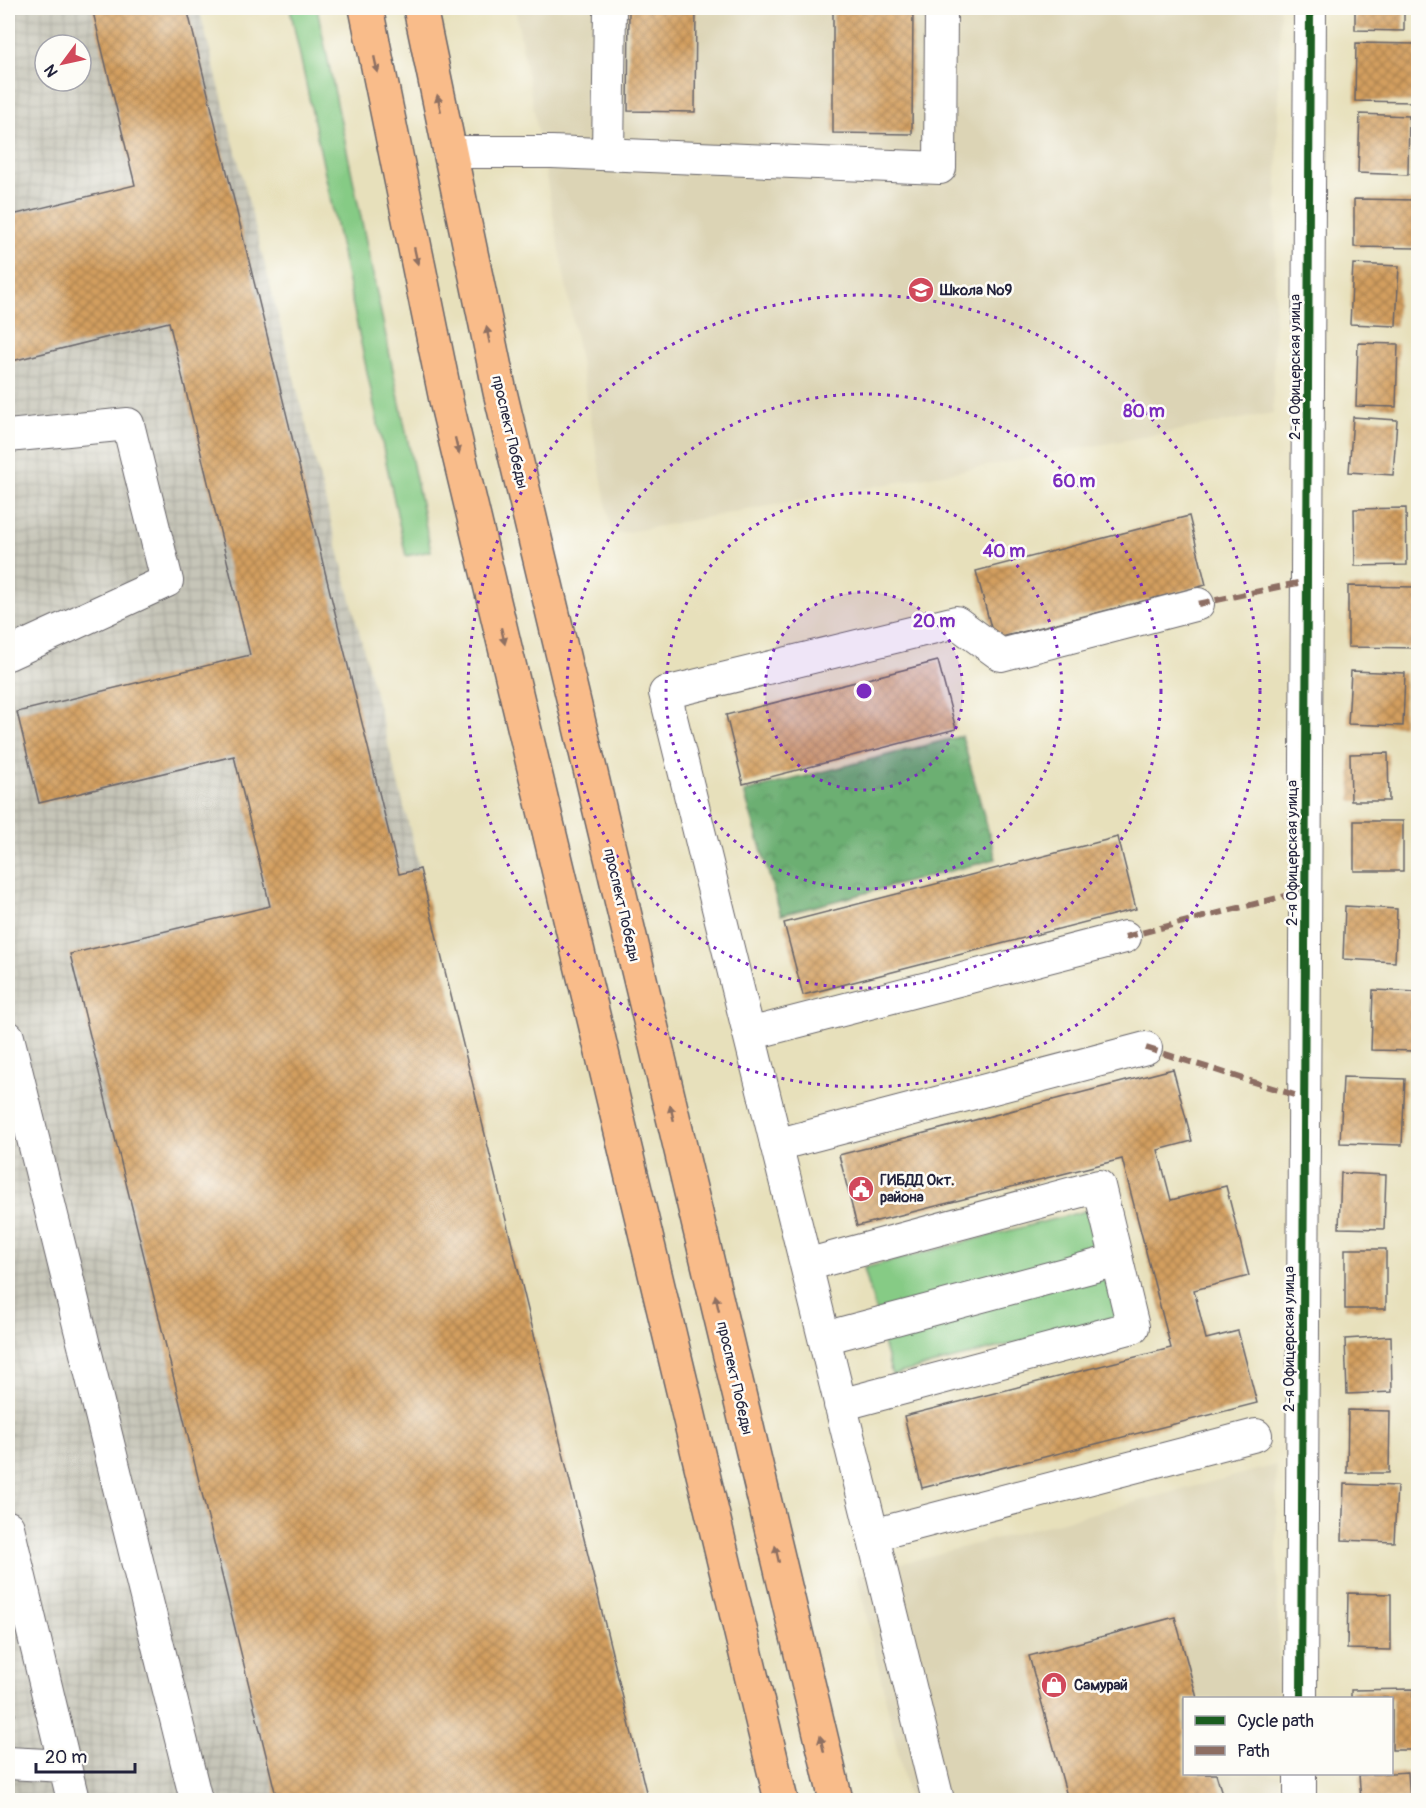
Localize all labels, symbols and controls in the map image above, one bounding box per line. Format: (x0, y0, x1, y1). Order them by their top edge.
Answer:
north arrow (33, 33, 93, 93)
one-way arrow (372, 56, 381, 75)
text: N (40, 60, 63, 81)
one-way arrow (434, 93, 443, 112)
one-way arrow (412, 247, 421, 266)
school or university icon: Школа №9 (906, 275, 936, 305)
place label: Школа №9 (939, 281, 1012, 300)
street label: 2-я Офицерская улица (1286, 294, 1305, 440)
one-way arrow (483, 325, 492, 344)
street label: проспект Победы (487, 374, 532, 491)
text: 80 m (1123, 400, 1165, 423)
one-way arrow (453, 437, 463, 456)
text: 60 m (1053, 470, 1095, 493)
text: 40 m (983, 540, 1025, 563)
text: 20 m (913, 610, 955, 633)
one-way arrow (498, 627, 508, 645)
centre of rings (854, 681, 874, 701)
street label: 2-я Офицерская улица (1283, 780, 1302, 926)
street label: проспект Победы (599, 847, 644, 964)
one-way arrow (667, 1104, 676, 1123)
place label: ГИБДД Окт. района (880, 1171, 955, 1207)
public building icon: ГИБДД Окт. района (846, 1174, 876, 1204)
street label: 2-я Офицерская улица (1280, 1266, 1299, 1412)
one-way arrow (712, 1294, 722, 1312)
street label: проспект Победы (712, 1320, 757, 1437)
one-way arrow (772, 1545, 782, 1563)
shop icon: Самурай (1039, 1670, 1069, 1700)
place label: Самурай (1074, 1676, 1128, 1695)
legend (1183, 1697, 1393, 1775)
text: Cycle path (1237, 1710, 1314, 1733)
one-way arrow (817, 1734, 827, 1753)
scale bar (36, 1736, 135, 1774)
text: Path (1237, 1740, 1270, 1763)
text: 20 m (45, 1746, 87, 1769)

